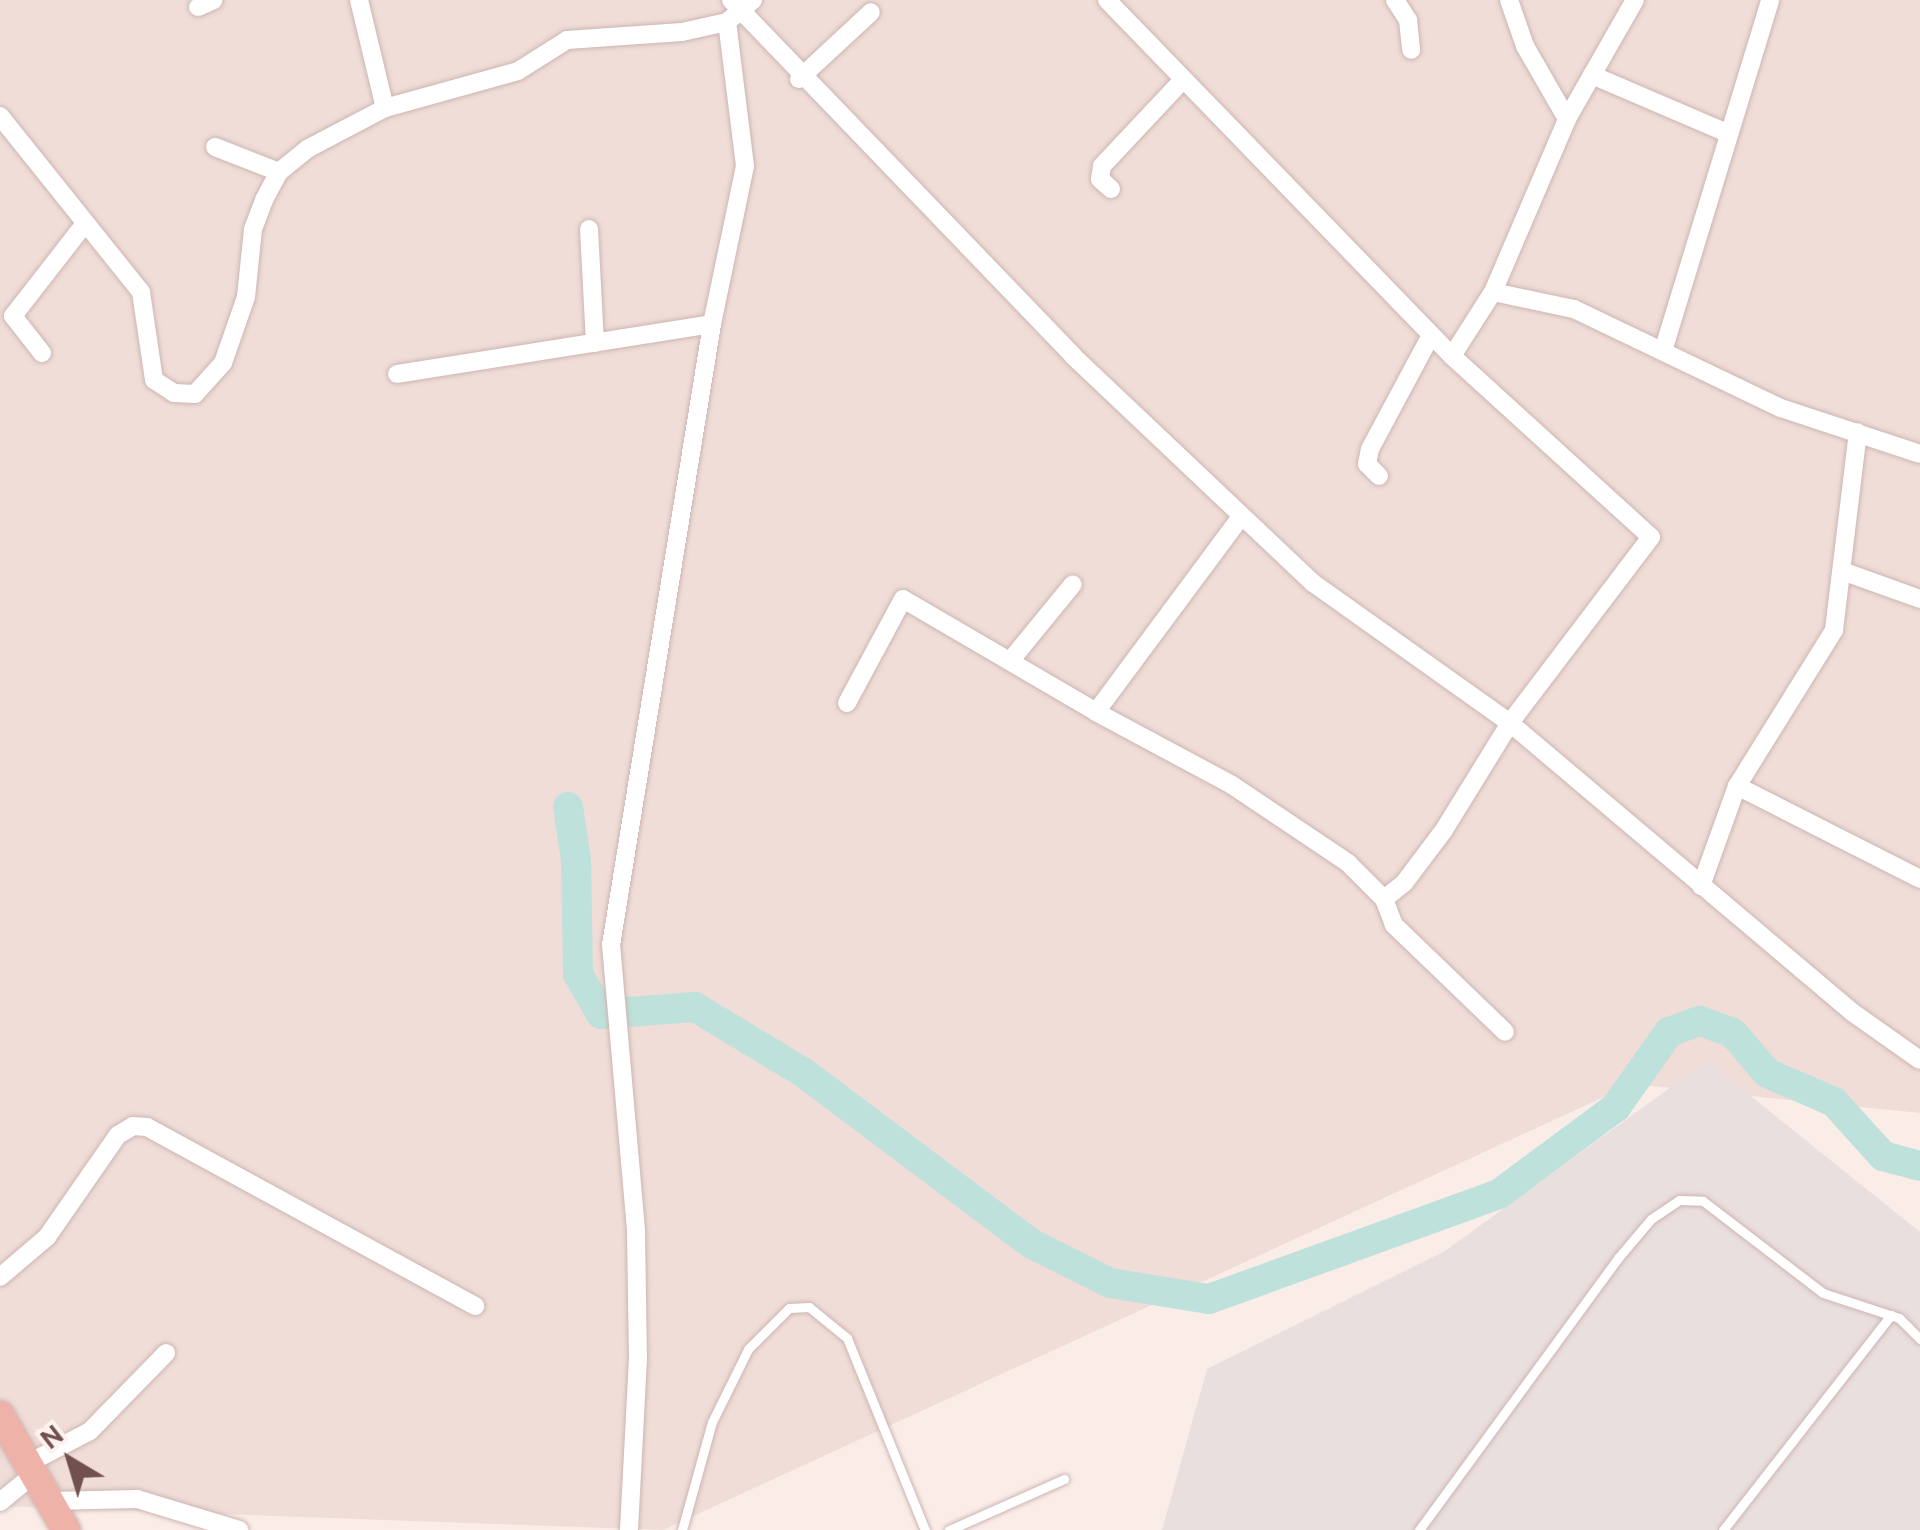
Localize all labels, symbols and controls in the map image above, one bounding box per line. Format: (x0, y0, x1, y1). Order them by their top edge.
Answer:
north arrow (20, 1410, 120, 1510)
text: N (33, 1417, 70, 1456)

